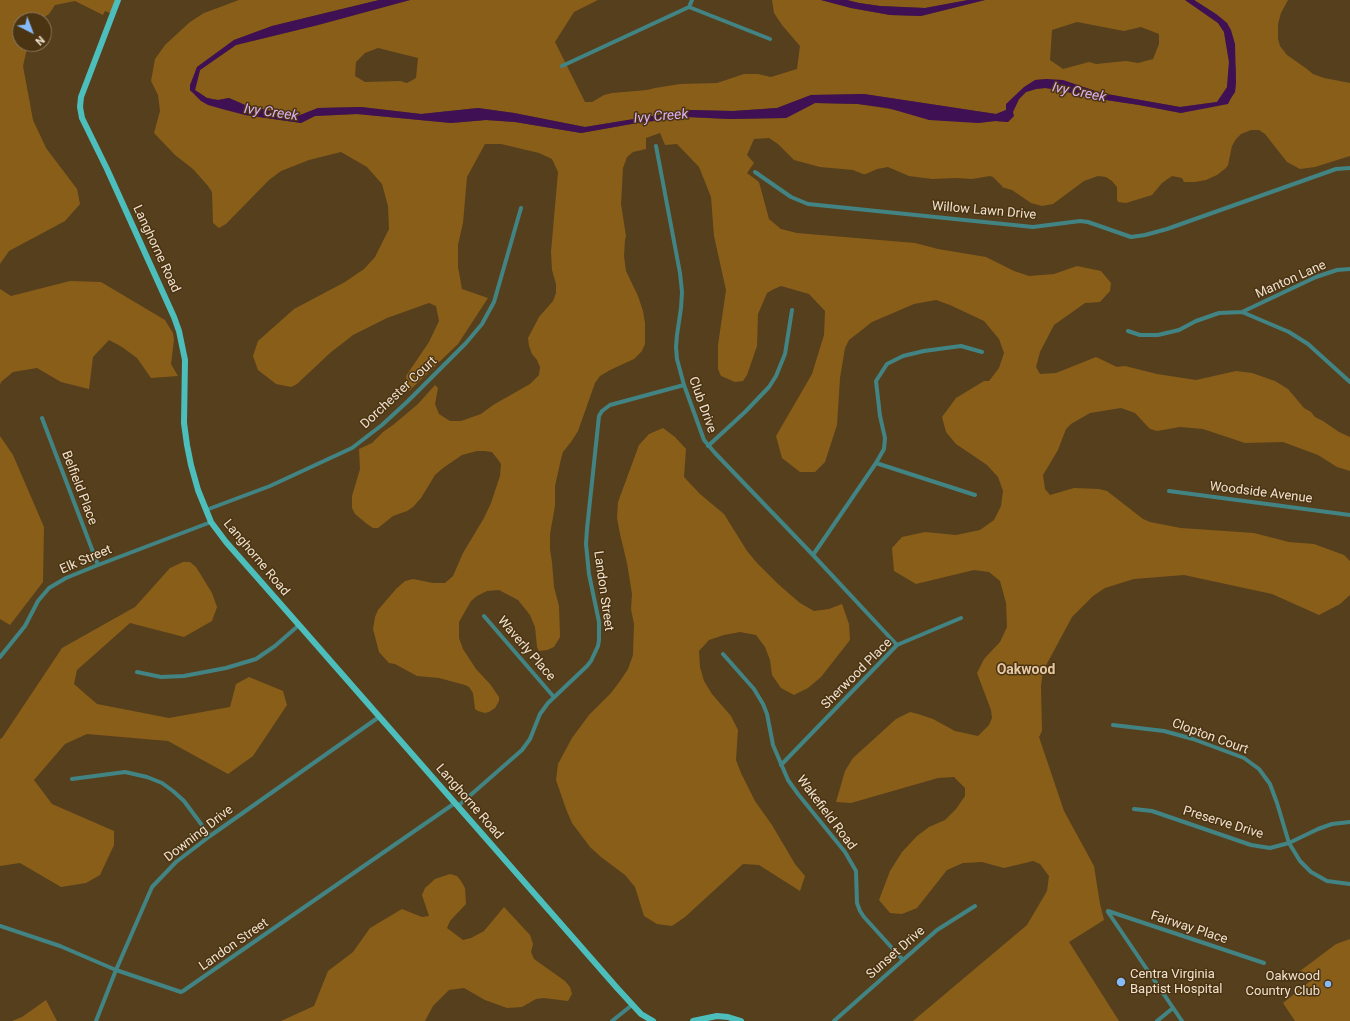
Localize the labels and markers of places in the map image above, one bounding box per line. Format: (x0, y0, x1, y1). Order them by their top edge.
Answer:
place label: Centra Virginia Baptist Hospital (1130, 967, 1222, 998)
place label: Oakwood Country Club (1246, 969, 1320, 1000)
marker: Centra Virginia Baptist Hospital (1115, 976, 1127, 988)
marker: Oakwood Country Club (1323, 979, 1333, 989)

